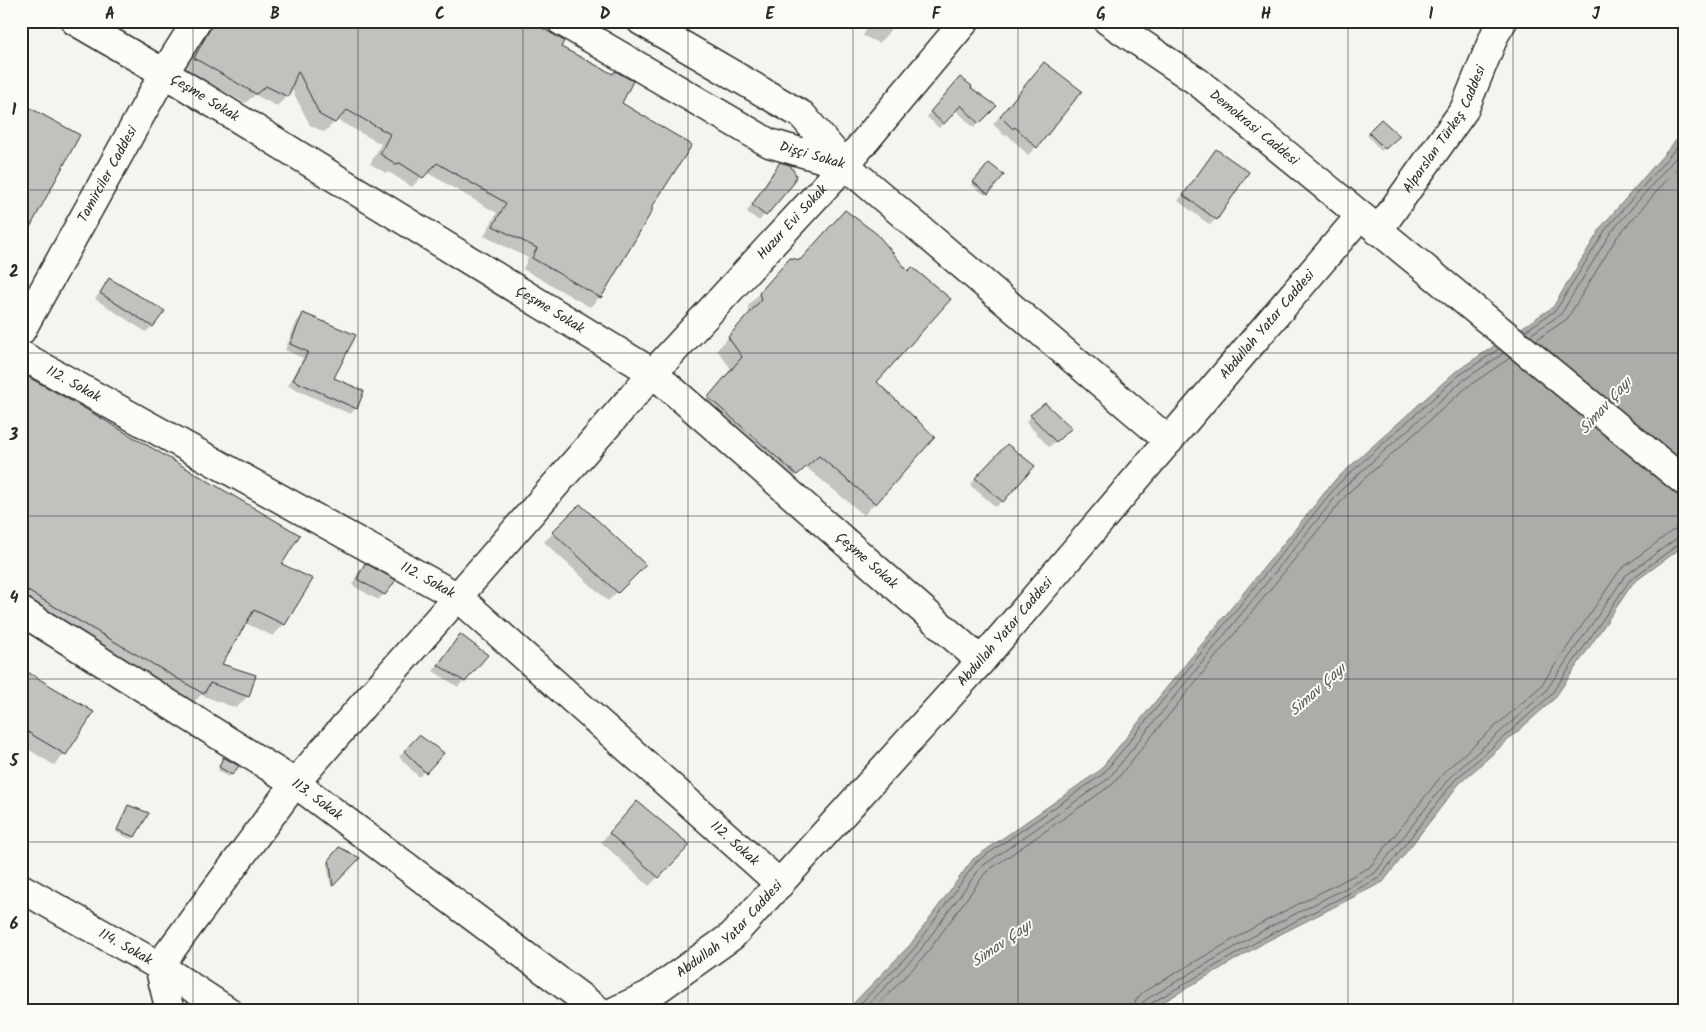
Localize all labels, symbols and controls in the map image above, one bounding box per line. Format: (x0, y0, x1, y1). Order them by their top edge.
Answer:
text: A (105, 2, 115, 27)
text: B (270, 2, 280, 27)
text: C (435, 2, 445, 27)
text: D (600, 2, 611, 27)
text: E (766, 2, 776, 27)
text: F (932, 2, 942, 27)
text: G (1096, 2, 1106, 27)
text: H (1261, 2, 1271, 27)
text: I (1429, 2, 1434, 27)
text: J (1592, 2, 1601, 27)
street label: Alparslan Türkeş Caddesi (1397, 62, 1492, 198)
street label: Çeşme Sokak (166, 68, 244, 128)
street label: Demokrasi Caddesi (1204, 84, 1304, 172)
text: 1 (12, 98, 17, 123)
street label: Tamirciler Caddesi (72, 122, 144, 227)
street label: Dişçi Sokak (777, 136, 848, 175)
street label: Huzur Evi Sokak (752, 179, 833, 265)
text: 2 (9, 260, 19, 285)
street label: Abdullah Yatar Caddesi (1214, 265, 1321, 384)
street label: Çeşme Sokak (511, 280, 589, 340)
street label: 112. Sokak (42, 360, 105, 408)
water label: Simav Çayı (1574, 371, 1639, 440)
text: 3 (9, 423, 19, 448)
street label: Çeşme Sokak (830, 527, 903, 595)
street label: 112. Sokak (396, 556, 459, 604)
street label: Abdullah Yatar Caddesi (952, 572, 1059, 692)
text: 4 (10, 586, 19, 611)
water label: Simav Çayı (1284, 657, 1353, 722)
text: 5 (9, 749, 20, 774)
street label: 113. Sokak (287, 773, 348, 826)
street label: 112. Sokak (705, 816, 764, 872)
street label: Abdullah Yatar Caddesi (672, 875, 789, 983)
text: 6 (10, 912, 19, 937)
water label: Simav Çayı (966, 914, 1038, 974)
street label: 114. Sokak (94, 923, 157, 971)

